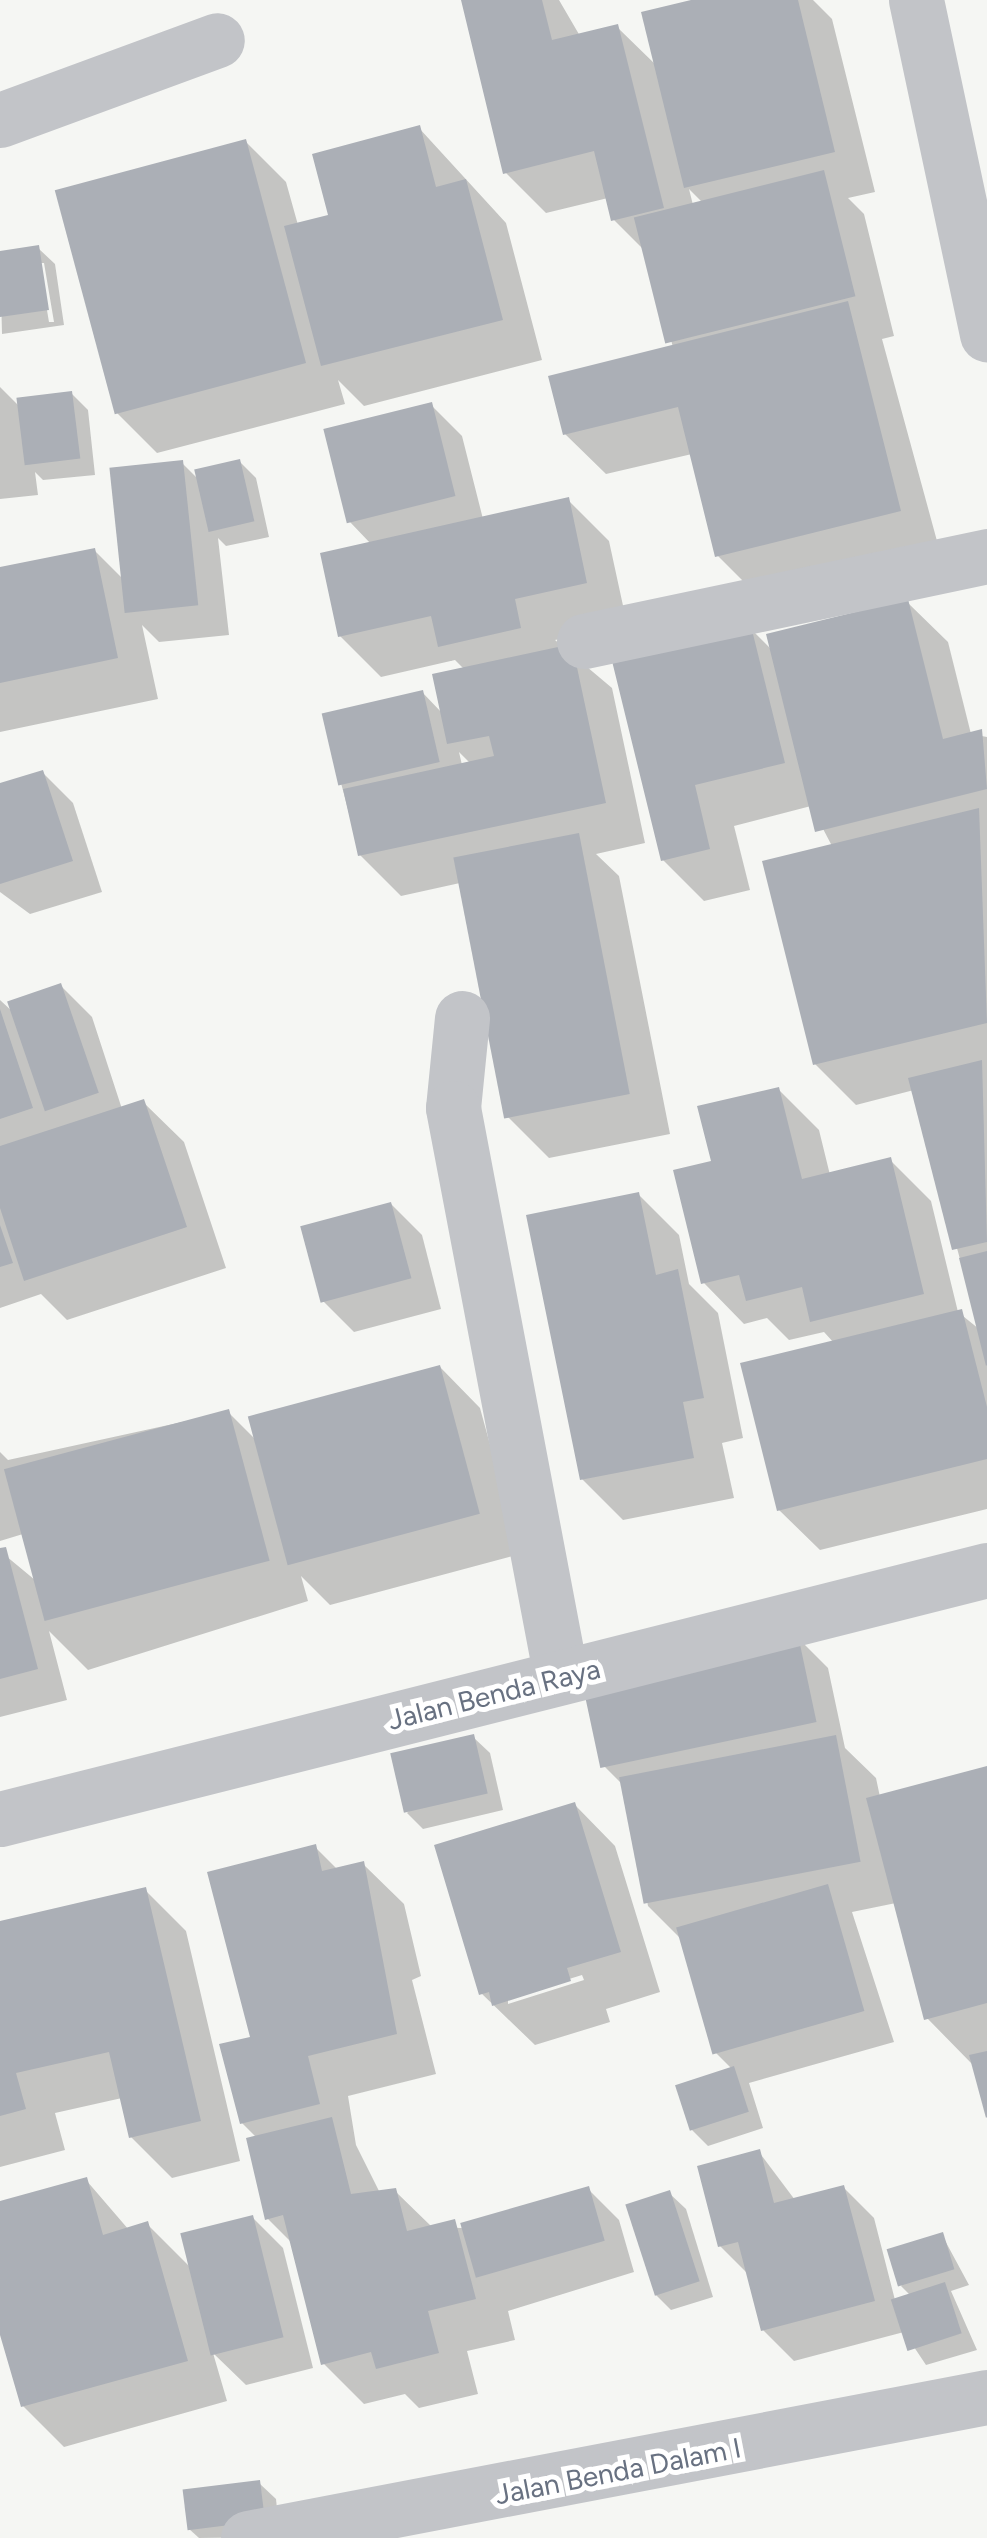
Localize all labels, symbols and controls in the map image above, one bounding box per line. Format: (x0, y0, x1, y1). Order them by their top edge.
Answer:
street label: Jalan Benda Raya (384, 1651, 604, 1737)
street label: Jalan Benda Dalam I (492, 2431, 744, 2511)

